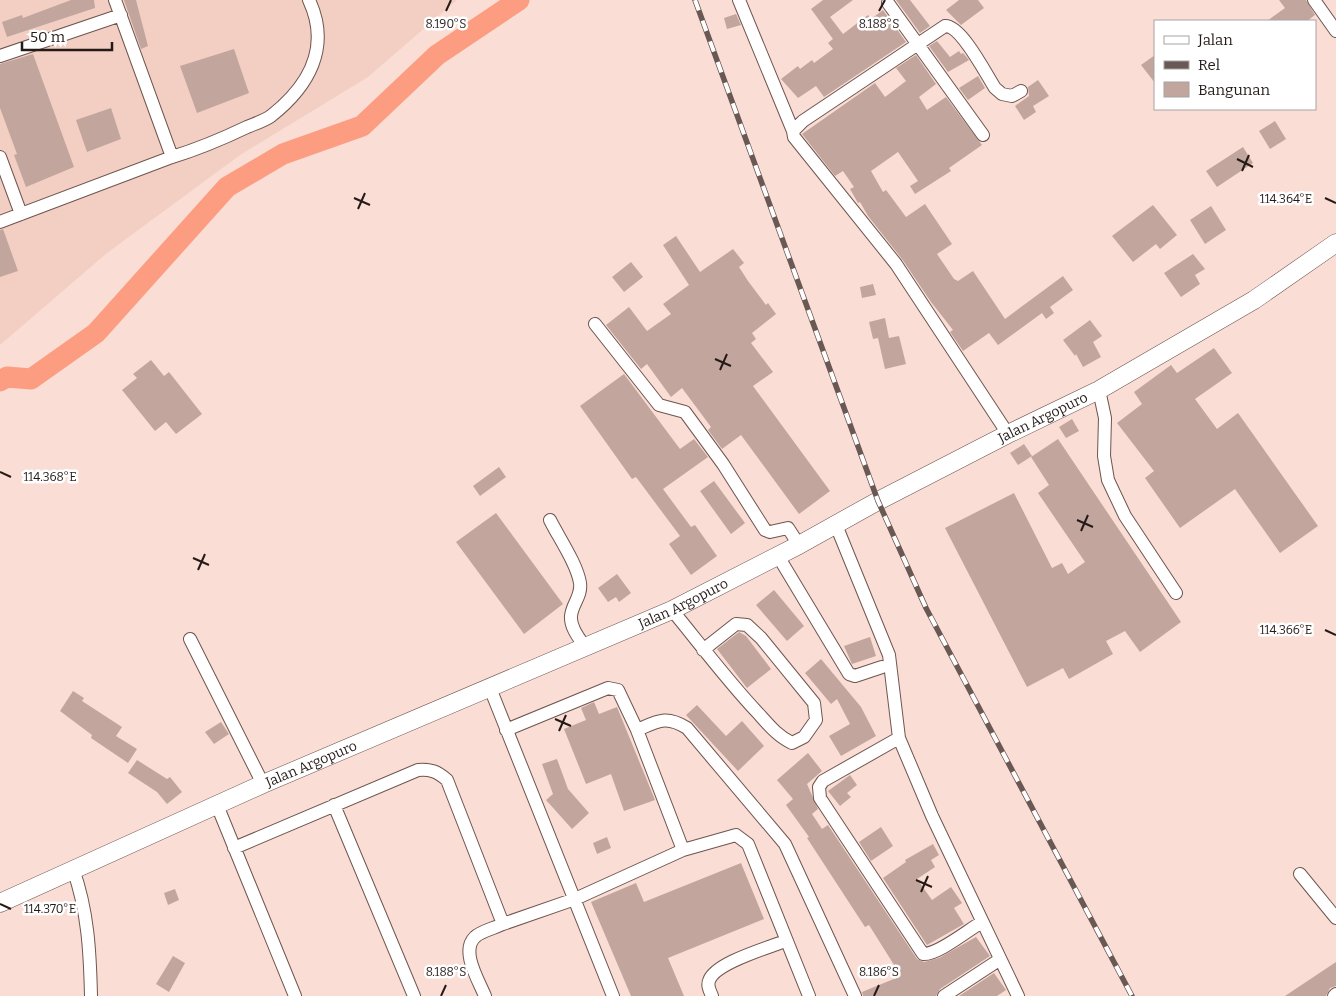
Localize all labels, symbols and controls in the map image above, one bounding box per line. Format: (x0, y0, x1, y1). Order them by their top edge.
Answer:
text: 8.190°S (426, 17, 466, 31)
text: 8.188°S (859, 17, 899, 31)
scale bar (22, 20, 112, 52)
legend (1154, 20, 1316, 110)
text: 50 m (30, 28, 66, 46)
text: Jalan (1197, 31, 1233, 49)
text: Rel (1198, 56, 1220, 74)
text: Bangunan (1198, 81, 1270, 99)
text: 114.364°E (1260, 192, 1312, 206)
street label: Jalan Argopuro (994, 389, 1090, 447)
text: 114.368°E (23, 470, 77, 484)
street label: Jalan Argopuro (635, 575, 731, 633)
text: 114.366°E (1260, 623, 1312, 637)
street label: Jalan Argopuro (262, 737, 360, 791)
text: 114.370°E (24, 902, 76, 916)
text: 8.188°S (426, 965, 466, 979)
text: 8.186°S (859, 965, 899, 979)

